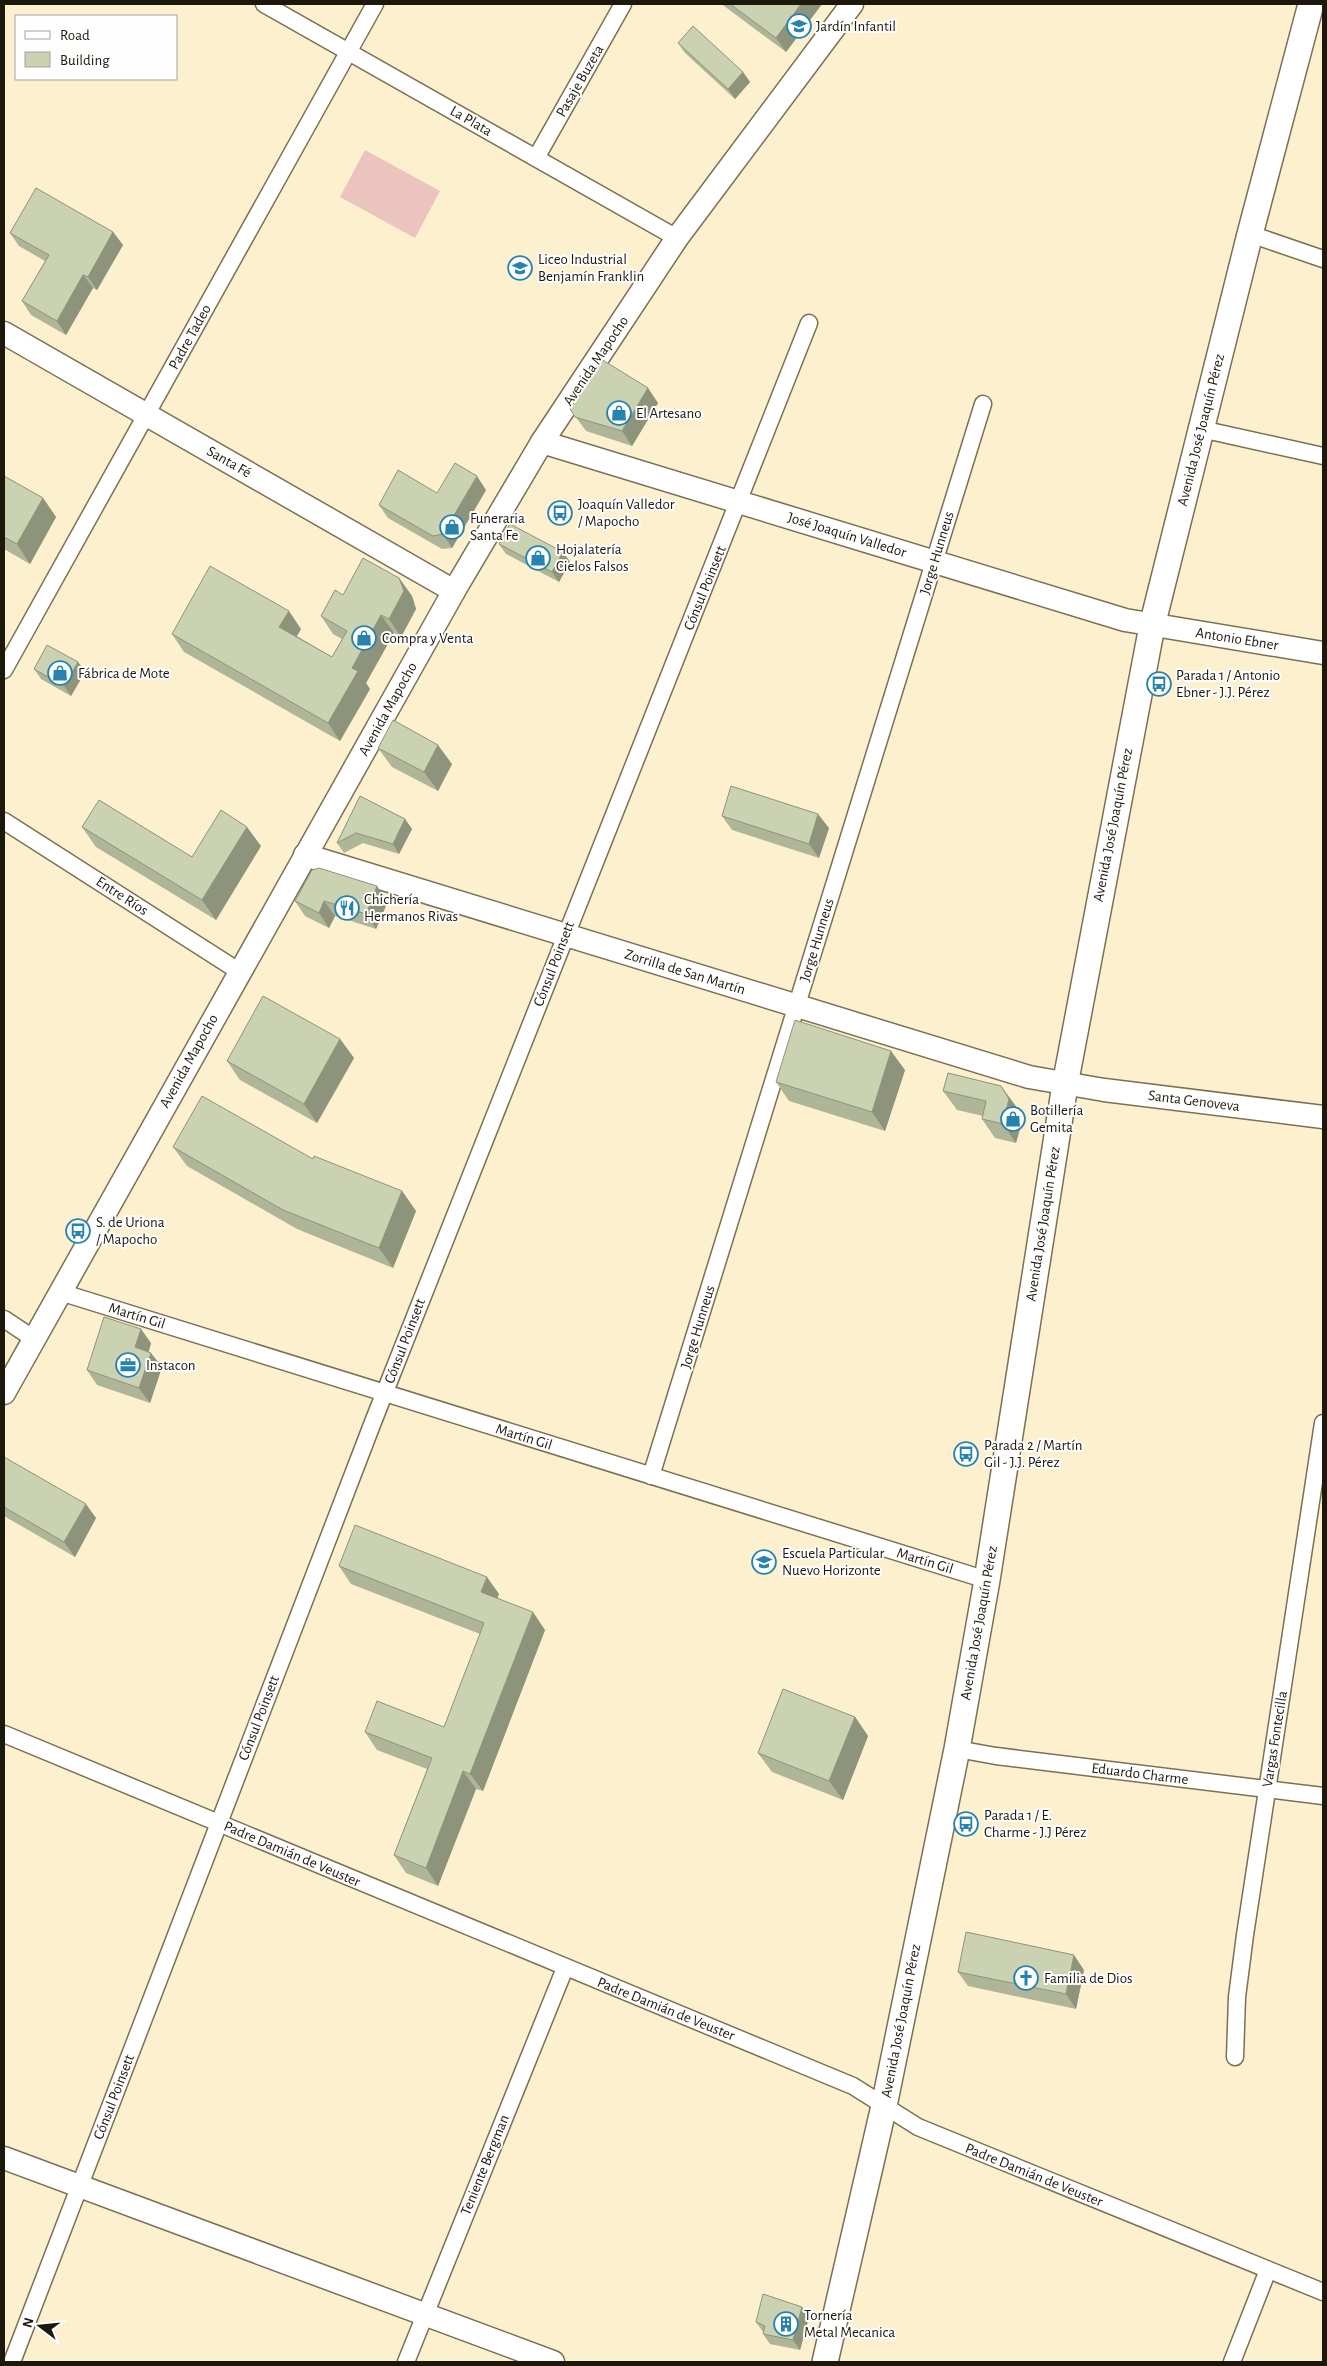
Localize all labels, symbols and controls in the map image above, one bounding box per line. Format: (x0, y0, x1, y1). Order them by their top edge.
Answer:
school or university icon: Jardín Infantil (786, 13, 812, 39)
legend (15, 15, 178, 80)
place label: Jardín Infantil (816, 19, 896, 34)
text: Road (60, 28, 90, 43)
street label: Pasaje Buzeta (553, 42, 607, 120)
text: Building (60, 53, 110, 68)
street label: La Plata (447, 103, 495, 139)
place label: Liceo Industrial Benjamín Franklin (538, 252, 644, 284)
school or university icon: Liceo Industrial Benjamín Franklin (507, 255, 533, 281)
street label: Padre Tadeo (166, 302, 214, 372)
street label: Avenida Mapocho (561, 313, 631, 409)
street label: Avenida José Joaquín Pérez (1175, 352, 1227, 508)
shop icon: El Artesano (606, 400, 632, 426)
place label: El Artesano (636, 406, 702, 421)
street label: Santa Fé (204, 443, 254, 481)
place label: Joaquín Valledor / Mapocho (578, 497, 675, 529)
bus stop icon: Joaquín Valledor / Mapocho (547, 500, 573, 526)
street label: José Joaquín Valledor (786, 510, 908, 560)
street label: Jorge Hunneus (917, 510, 957, 596)
place label: Funeraria Santa Fe (470, 511, 525, 543)
shop icon: Funeraria Santa Fe (439, 514, 465, 540)
place label: Hojalatería Cielos Falsos (556, 542, 629, 574)
street label: Cónsul Poinsett (681, 543, 729, 632)
shop icon: Hojalatería Cielos Falsos (525, 545, 551, 571)
shop icon: Compra y Venta (351, 625, 377, 651)
street label: Antonio Ebner (1195, 625, 1280, 653)
place label: Compra y Venta (382, 631, 473, 646)
shop icon: Fábrica de Mote (47, 660, 73, 686)
street label: Avenida Mapocho (356, 660, 420, 758)
place label: Fábrica de Mote (78, 666, 170, 681)
place label: Parada 1 / Antonio Ebner - J.J. Pérez (1176, 668, 1280, 700)
bus stop icon: Parada 1 / Antonio Ebner - J.J. Pérez (1146, 671, 1172, 697)
street label: Avenida José Joaquín Pérez (1091, 747, 1135, 903)
street label: Entre Ríos (93, 874, 151, 918)
place label: Chichería Hermanos Rivas (364, 892, 458, 924)
restaurant icon: Chichería Hermanos Rivas (334, 895, 360, 921)
street label: Jorge Hunneus (797, 897, 837, 983)
street label: Cónsul Poinsett (531, 919, 577, 1009)
street label: Zorrilla de San Martín (623, 947, 747, 997)
street label: Avenida Mapocho (157, 1012, 221, 1110)
street label: Santa Genoveva (1147, 1088, 1241, 1114)
place label: Botillería Gemita (1030, 1103, 1083, 1135)
shop icon: Botillería Gemita (1000, 1106, 1026, 1132)
street label: Avenida José Joaquín Pérez (1023, 1146, 1063, 1302)
place label: S. de Uriona / Mapocho (96, 1215, 165, 1247)
bus stop icon: S. de Uriona / Mapocho (65, 1218, 91, 1244)
street label: Jorge Hunneus (678, 1284, 718, 1370)
street label: Cónsul Poinsett (382, 1296, 428, 1386)
street label: Martín Gil (107, 1300, 167, 1332)
office icon: Instacon (115, 1352, 141, 1378)
place label: Instacon (146, 1358, 196, 1373)
street label: Martín Gil (494, 1421, 554, 1453)
place label: Parada 2 / Martín Gil - J.J. Pérez (984, 1438, 1083, 1470)
bus stop icon: Parada 2 / Martín Gil - J.J. Pérez (953, 1441, 979, 1467)
street label: Martín Gil (895, 1545, 955, 1577)
street label: Avenida José Joaquín Pérez (958, 1545, 1000, 1701)
place label: Escuela Particular Nuevo Horizonte (782, 1546, 885, 1578)
school or university icon: Escuela Particular Nuevo Horizonte (751, 1549, 777, 1575)
street label: Cónsul Poinsett (236, 1673, 282, 1763)
street label: Vargas Fontecilla (1260, 1690, 1290, 1788)
street label: Eduardo Charme (1091, 1761, 1189, 1787)
place label: Parada 1 / E. Charme - J.J Pérez (984, 1808, 1086, 1840)
bus stop icon: Parada 1 / E. Charme - J.J Pérez (953, 1811, 979, 1837)
street label: Padre Damián de Veuster (221, 1818, 363, 1890)
street label: Avenida José Joaquín Pérez (879, 1943, 923, 2099)
church icon: Familia de Dios (1013, 1965, 1039, 1991)
place label: Familia de Dios (1044, 1971, 1133, 1986)
street label: Padre Damián de Veuster (595, 1975, 737, 2044)
street label: Cónsul Poinsett (91, 2052, 137, 2142)
street label: Teniente Bergman (458, 2113, 512, 2217)
street label: Padre Damián de Veuster (963, 2141, 1105, 2210)
north arrow (15, 2301, 65, 2351)
place label: Tornería Metal Mecanica (804, 2308, 895, 2340)
building icon: Tornería Metal Mecanica (773, 2311, 799, 2337)
text: N (20, 2316, 37, 2329)

